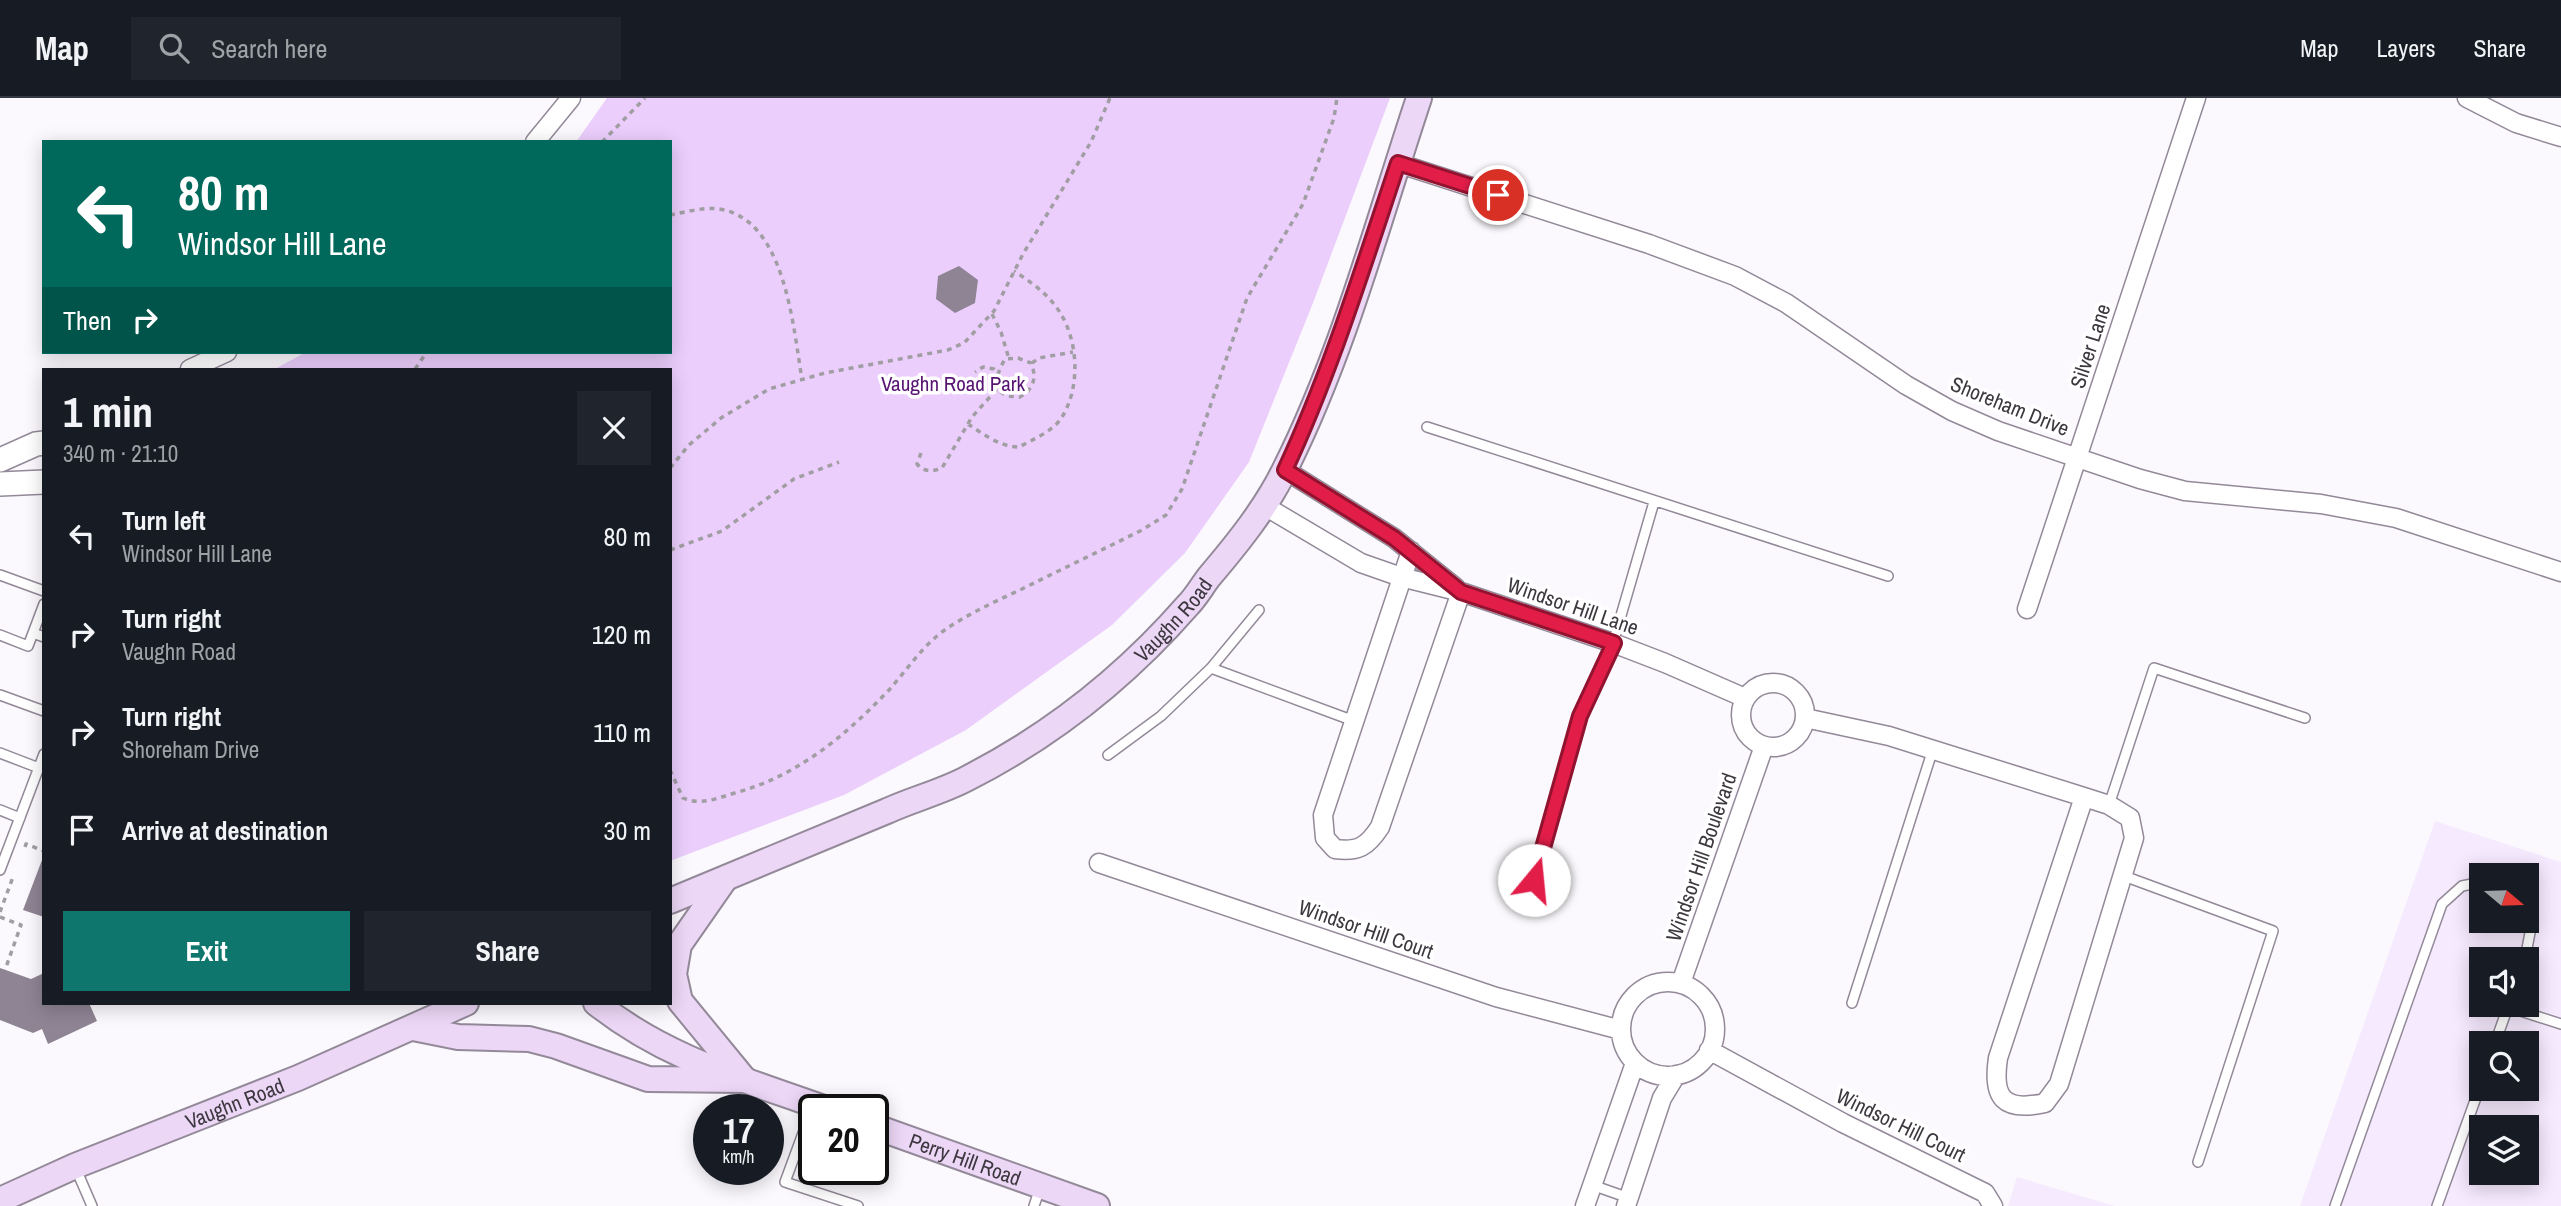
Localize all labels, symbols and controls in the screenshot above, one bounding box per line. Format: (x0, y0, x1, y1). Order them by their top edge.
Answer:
search box (131, 17, 621, 80)
text: Map (35, 26, 89, 70)
icon: search (155, 29, 193, 67)
text: Search here (211, 31, 327, 66)
text: Map (2300, 32, 2338, 64)
text: Layers (2376, 32, 2435, 64)
text: Share (2473, 32, 2526, 64)
text: 80 m (178, 159, 270, 225)
pin (1468, 165, 1528, 225)
icon: left (63, 168, 154, 259)
icon: arrive (1479, 176, 1517, 214)
text: Windsor Hill Lane (178, 222, 387, 265)
street label: Silver Lane (2063, 300, 2117, 392)
icon: right (126, 301, 164, 339)
text: Then (63, 303, 112, 338)
park label: Vaughn Road Park (881, 369, 1026, 398)
street label: Shoreham Drive (1946, 369, 2074, 443)
text: 1 min (63, 384, 153, 440)
button: close (577, 391, 651, 465)
text: 340 m · 21:10 (63, 438, 178, 469)
text: Turn left (122, 503, 206, 538)
icon: left (63, 517, 101, 555)
text: 80 m (604, 519, 651, 554)
text: Windsor Hill Lane (122, 538, 272, 569)
street label: Windsor Hill Lane (1504, 570, 1642, 642)
street label: Vaughn Road (1127, 572, 1219, 668)
text: Turn right (122, 601, 221, 636)
icon: right (63, 615, 101, 653)
text: 120 m (592, 617, 651, 652)
text: Vaughn Road (122, 636, 236, 667)
text: Turn right (122, 699, 221, 734)
icon: right (63, 713, 101, 751)
text: 110 m (593, 715, 651, 750)
text: Shoreham Drive (122, 734, 259, 765)
street label: Windsor Hill Boulevard (1659, 769, 1743, 945)
icon: arrive (63, 811, 101, 849)
text: Arrive at destination (122, 813, 328, 848)
text: 30 m (604, 813, 651, 848)
position arrow (1497, 843, 1571, 917)
north arrow (2469, 863, 2539, 933)
map controls (2469, 863, 2539, 1185)
street label: Windsor Hill Court (1295, 892, 1437, 966)
button: Exit (63, 911, 350, 991)
button: Share (364, 911, 651, 991)
button: sound (2469, 947, 2539, 1017)
button: search (2469, 1031, 2539, 1101)
street label: Vaughn Road (181, 1070, 288, 1136)
street label: Windsor Hill Court (1831, 1081, 1971, 1169)
speed limit sign: 20 (798, 1094, 889, 1185)
text: 17 (723, 1107, 754, 1154)
button: layers (2469, 1115, 2539, 1185)
street label: Perry Hill Road (905, 1126, 1025, 1192)
text: km/h (723, 1144, 755, 1169)

